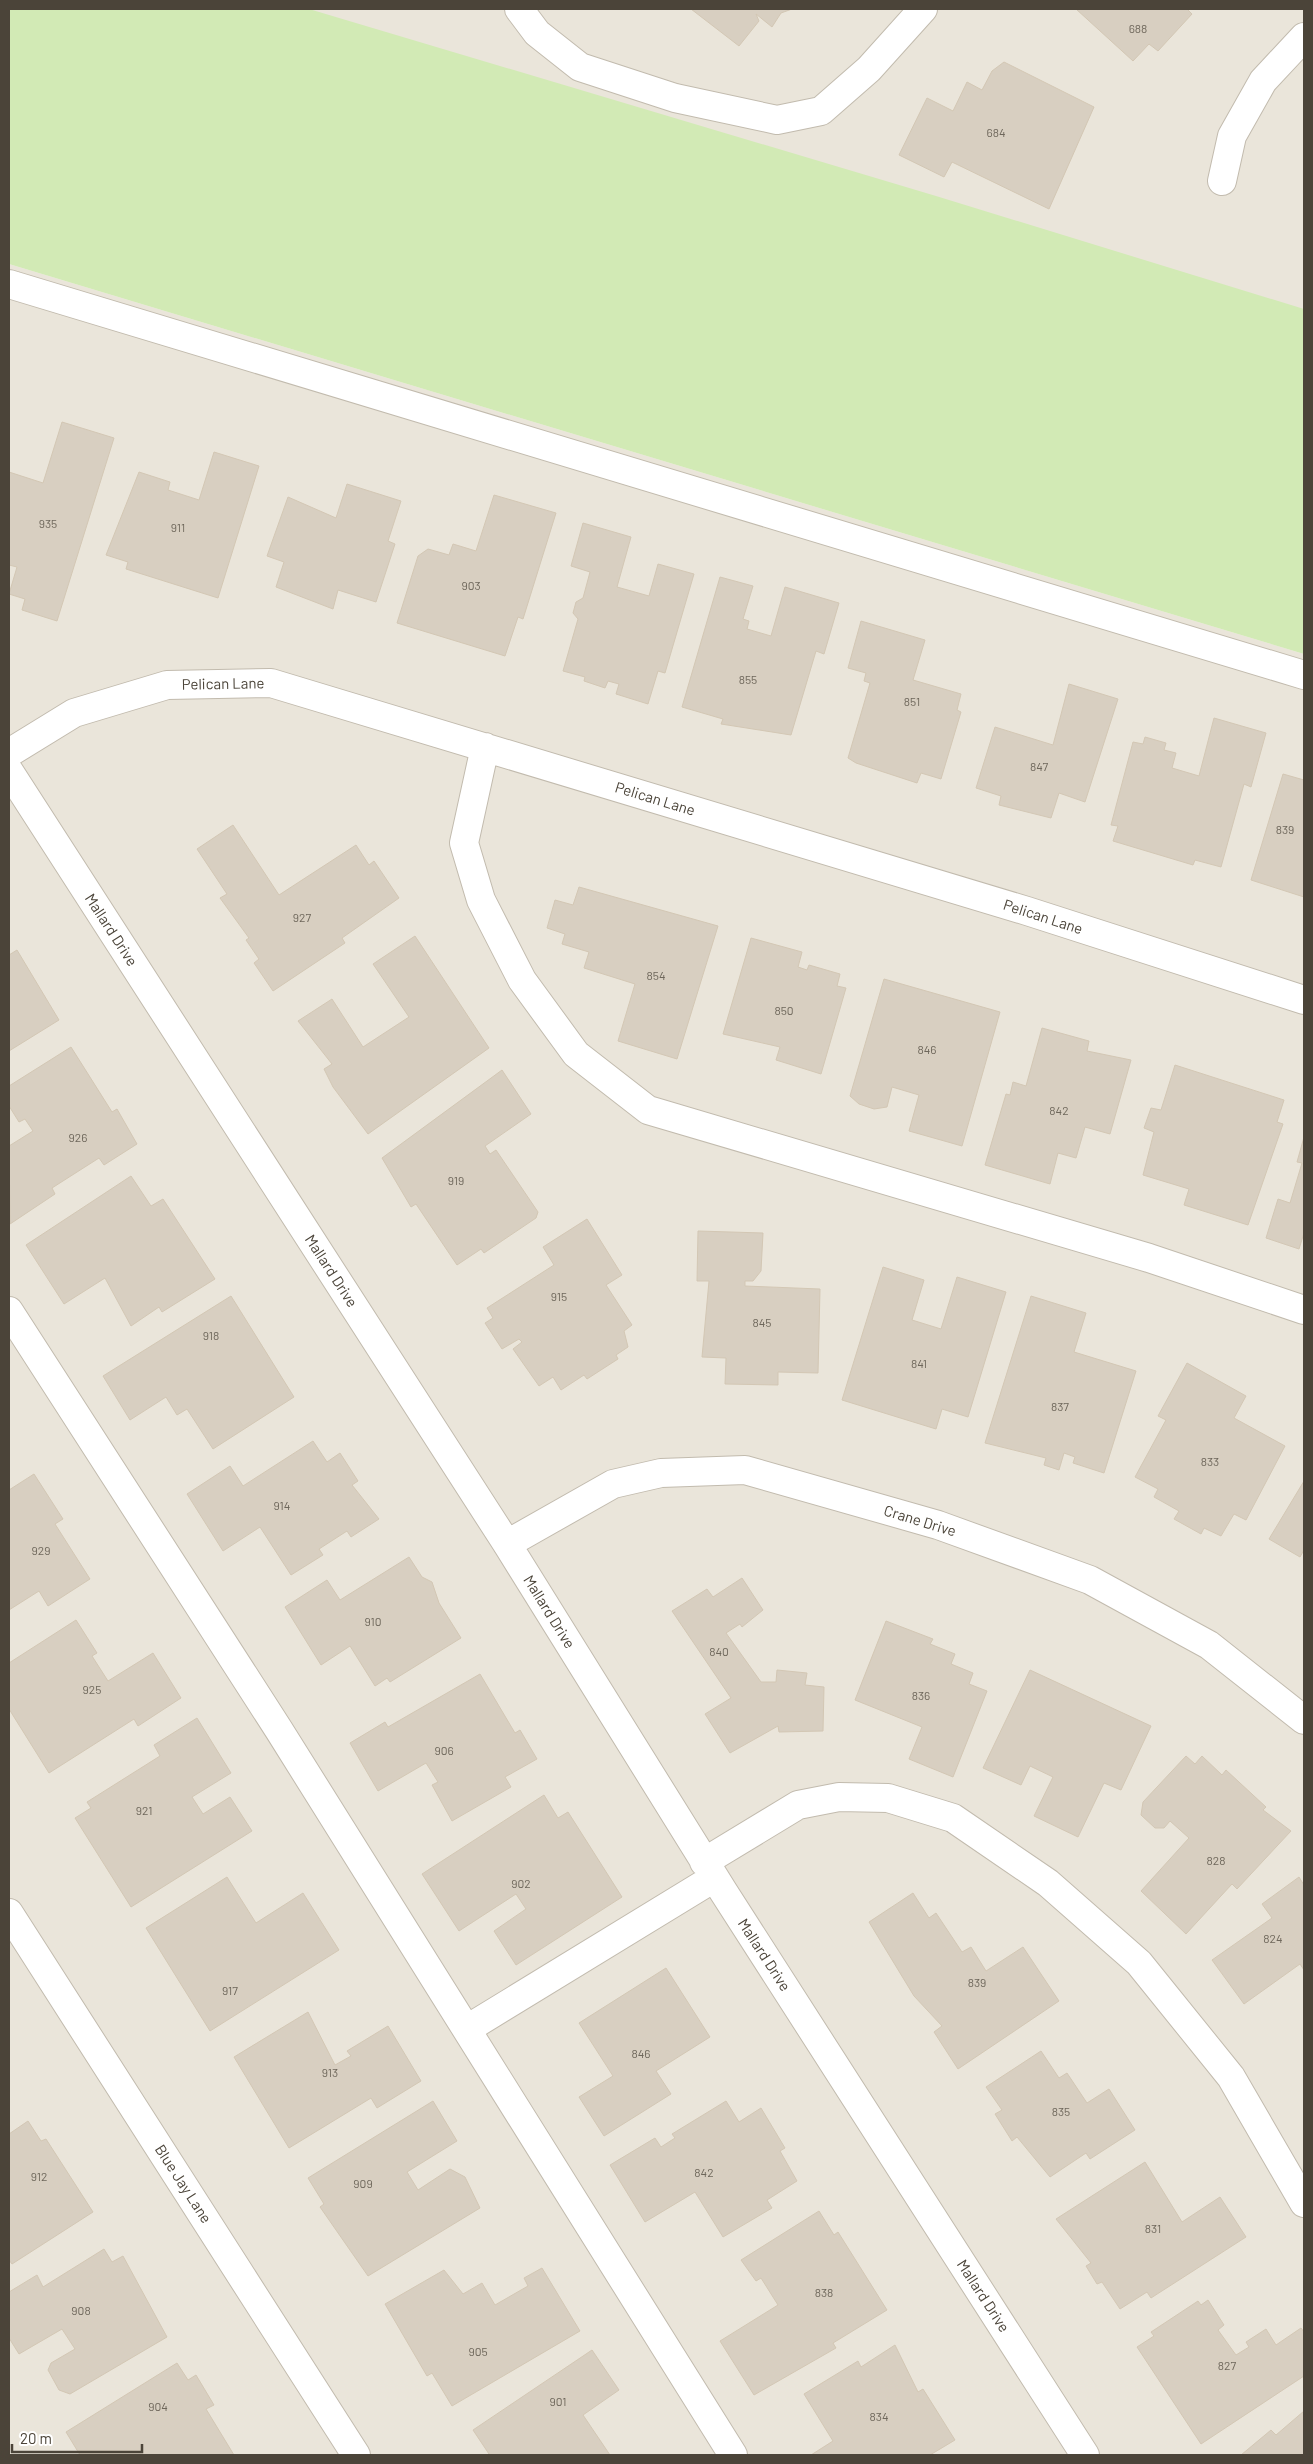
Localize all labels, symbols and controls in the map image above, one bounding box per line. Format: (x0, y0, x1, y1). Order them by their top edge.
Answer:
house number: 688 (1129, 21, 1147, 35)
house number: 684 (986, 125, 1006, 139)
house number: 935 (39, 516, 57, 530)
house number: 911 (171, 520, 185, 534)
house number: 903 (461, 578, 481, 592)
house number: 855 (739, 672, 757, 686)
street label: Pelican Lane (182, 673, 264, 693)
house number: 851 (904, 694, 920, 708)
house number: 847 (1030, 759, 1048, 773)
street label: Pelican Lane (613, 777, 697, 819)
house number: 839 (1276, 822, 1294, 836)
street label: Mallard Drive (82, 890, 142, 969)
street label: Pelican Lane (1001, 895, 1085, 937)
house number: 927 (293, 910, 311, 924)
house number: 854 (646, 968, 666, 982)
house number: 850 (774, 1003, 794, 1017)
house number: 846 (917, 1042, 937, 1056)
house number: 842 (1049, 1103, 1069, 1117)
house number: 926 (69, 1130, 87, 1144)
house number: 919 (448, 1173, 464, 1187)
street label: Mallard Drive (302, 1231, 362, 1310)
house number: 915 (551, 1289, 567, 1303)
house number: 845 (752, 1315, 772, 1329)
house number: 918 (203, 1328, 219, 1342)
house number: 841 (911, 1356, 927, 1370)
house number: 837 (1051, 1399, 1069, 1413)
house number: 833 (1201, 1454, 1219, 1468)
house number: 914 (274, 1498, 290, 1512)
street label: Crane Drive (882, 1501, 959, 1540)
house number: 929 (32, 1543, 50, 1557)
street label: Mallard Drive (520, 1572, 579, 1651)
house number: 910 (365, 1614, 382, 1628)
house number: 840 (709, 1644, 729, 1658)
house number: 925 (83, 1682, 101, 1696)
house number: 836 (912, 1688, 930, 1702)
house number: 906 (434, 1743, 454, 1757)
house number: 921 (136, 1803, 152, 1817)
house number: 828 (1207, 1853, 1225, 1867)
house number: 902 (511, 1876, 531, 1890)
street label: Mallard Drive (735, 1915, 795, 1994)
house number: 824 (1263, 1931, 1283, 1945)
house number: 839 (968, 1975, 986, 1989)
house number: 917 (222, 1983, 238, 1997)
house number: 846 (631, 2046, 651, 2060)
house number: 913 (322, 2065, 338, 2079)
house number: 835 (1052, 2104, 1070, 2118)
street label: Blue Jay Lane (152, 2141, 216, 2226)
house number: 842 (694, 2165, 714, 2179)
house number: 912 (31, 2169, 47, 2183)
house number: 909 (353, 2176, 373, 2190)
house number: 831 (1145, 2221, 1161, 2235)
street label: Mallard Drive (954, 2256, 1014, 2335)
house number: 838 (815, 2285, 833, 2299)
house number: 908 (71, 2303, 91, 2317)
house number: 905 (468, 2344, 488, 2358)
house number: 827 (1218, 2358, 1236, 2372)
house number: 901 (550, 2394, 566, 2408)
house number: 904 (148, 2399, 168, 2413)
house number: 834 (869, 2409, 889, 2423)
scale bar (12, 2422, 142, 2454)
text: 20 m (20, 2429, 52, 2447)

